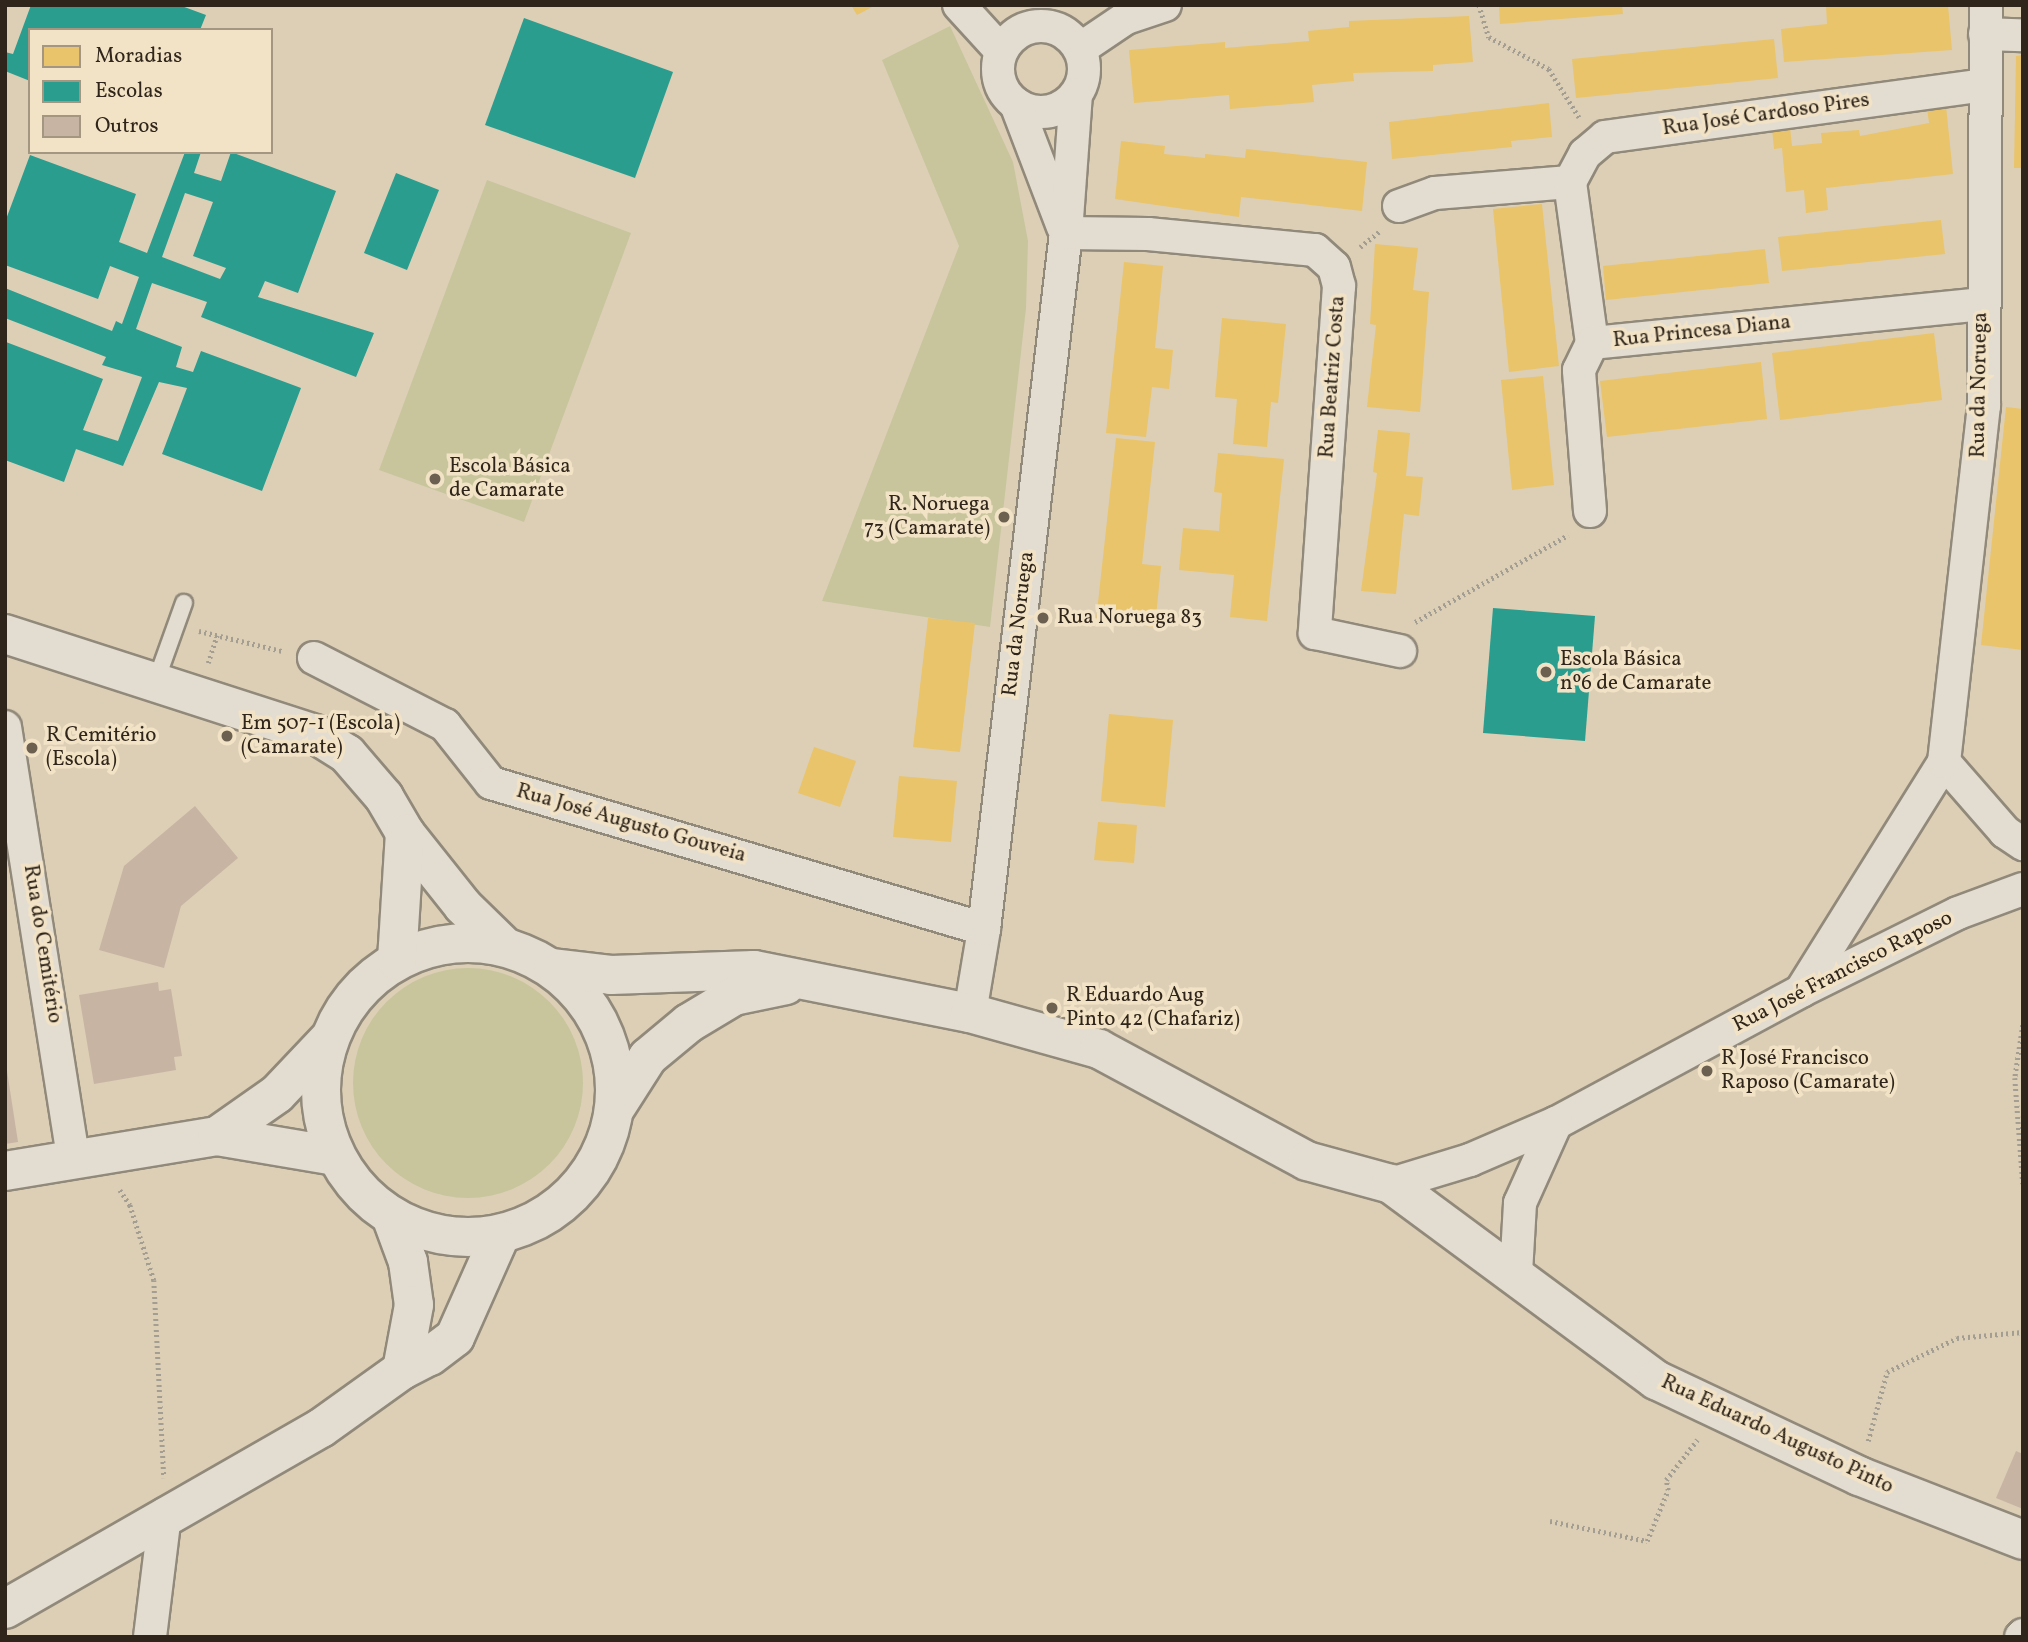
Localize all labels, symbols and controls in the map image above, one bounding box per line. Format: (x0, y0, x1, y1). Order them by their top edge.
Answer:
legend (28, 28, 273, 154)
text: Moradias (95, 42, 182, 71)
text: Escolas (95, 77, 163, 106)
street label: Rua José Cardoso Pires (1661, 88, 1871, 142)
text: Outros (95, 112, 159, 141)
street label: Rua Beatriz Costa (1315, 295, 1351, 459)
street label: Rua Princesa Diana (1612, 310, 1792, 354)
street label: Rua da Noruega (1966, 312, 1994, 458)
place label: Escola Básica de Camarate (449, 454, 571, 504)
marker: Escola Básica de Camarate (427, 471, 443, 487)
place label: R. Noruega 73 (Camarate) (864, 492, 990, 542)
marker: R. Noruega 73 (Camarate) (996, 509, 1012, 525)
street label: Rua da Noruega (998, 550, 1040, 698)
place label: Rua Noruega 83 (1057, 605, 1202, 631)
marker: Rua Noruega 83 (1035, 610, 1051, 626)
place label: Escola Básica nº6 de Camarate (1560, 647, 1711, 697)
marker: Escola Básica nº6 de Camarate (1538, 664, 1554, 680)
place label: Em 507-1 (Escola) (Camarate) (241, 711, 400, 761)
place label: R Cemitério (Escola) (46, 723, 157, 773)
marker: Em 507-1 (Escola) (Camarate) (219, 728, 235, 744)
marker: R Cemitério (Escola) (24, 740, 40, 756)
street label: Rua José Augusto Gouveia (513, 779, 749, 869)
street label: Rua do Cemitério (17, 863, 67, 1025)
street label: Rua José Francisco Raposo (1729, 906, 1957, 1038)
place label: R Eduardo Aug Pinto 42 (Chafariz) (1066, 983, 1240, 1033)
marker: R Eduardo Aug Pinto 42 (Chafariz) (1044, 1000, 1060, 1016)
place label: R José Francisco Raposo (Camarate) (1721, 1046, 1895, 1096)
marker: R José Francisco Raposo (Camarate) (1699, 1063, 1715, 1079)
street label: Rua Eduardo Augusto Pinto (1657, 1370, 1897, 1500)

